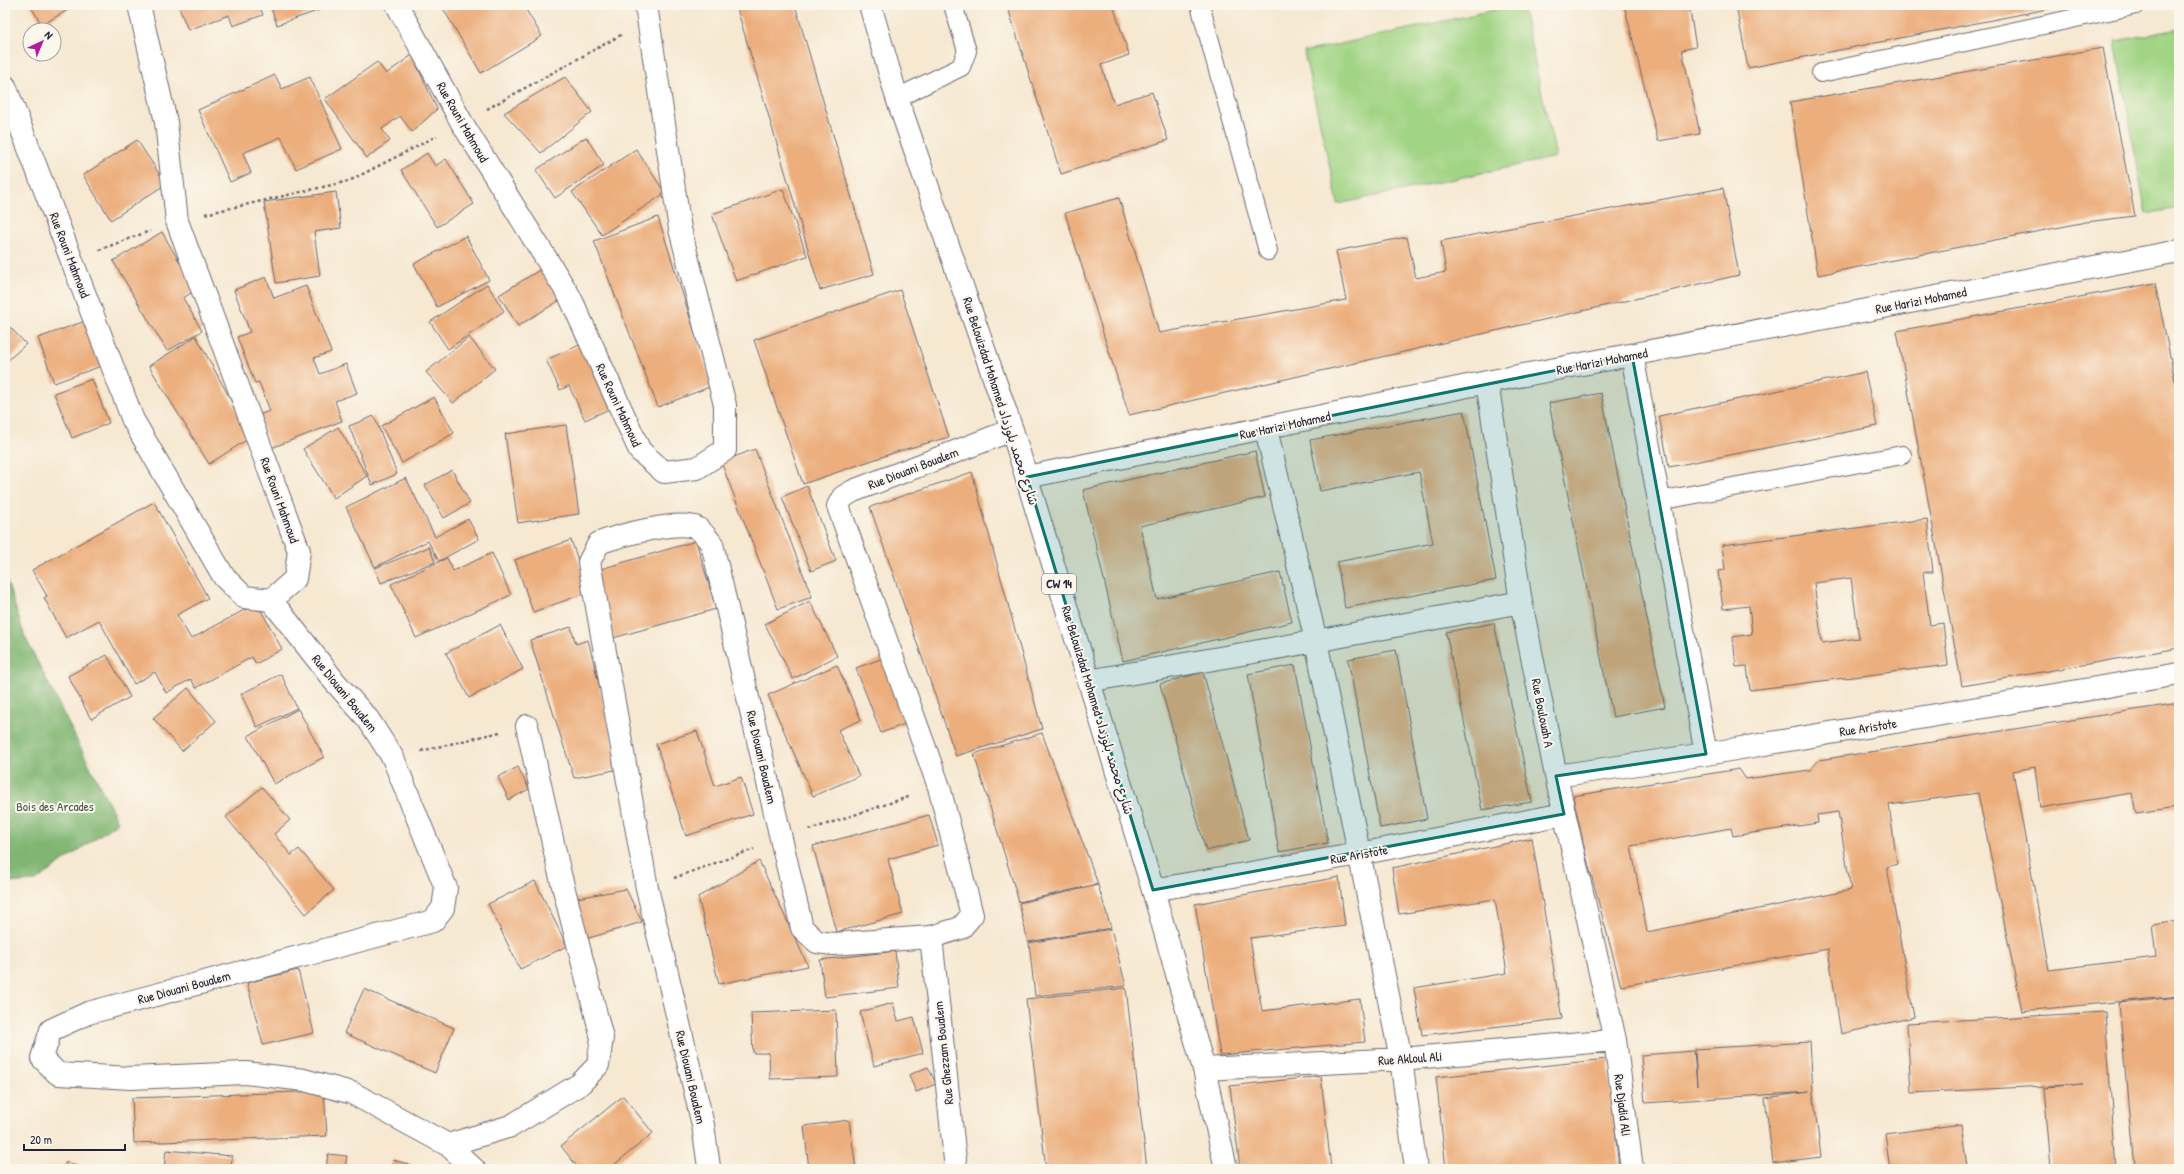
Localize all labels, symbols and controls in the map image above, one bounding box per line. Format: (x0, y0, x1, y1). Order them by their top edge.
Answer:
north arrow (22, 22, 62, 62)
text: N (42, 28, 56, 42)
street label: Rue Rouni Mahmoud (433, 79, 493, 165)
street label: Rue Rouni Mahmoud (45, 210, 95, 300)
street label: Rue Harizi Mohamed (1874, 282, 1968, 318)
street label: Rue Belouizdad Mohamed شارع محمد بلوزداد (958, 295, 1043, 508)
street label: Rue Harizi Mohamed (1555, 343, 1649, 379)
street label: Rue Rouni Mahmoud (592, 360, 646, 450)
street label: Rue Harizi Mohamed (1238, 407, 1332, 443)
street label: Rue Diouani Boualem (865, 442, 961, 493)
street label: Rue Rouni Mahmoud (256, 455, 304, 545)
road number: CW 14 (1042, 574, 1076, 594)
street label: Rue Belouizdad Mohamed شارع محمد بلوزداد (1057, 603, 1138, 817)
street label: Rue Diouani Boualem (308, 650, 382, 736)
street label: Rue Boulouah A (1527, 677, 1559, 750)
street label: Rue Diouani Boualem (743, 709, 782, 806)
street label: Rue Aristote (1838, 714, 1898, 740)
park label: Bois des Arcades (16, 797, 94, 815)
street label: Rue Aristote (1329, 840, 1389, 868)
street label: Rue Diouani Boualem (136, 966, 232, 1008)
street label: Rue Ghezzam Boualem (929, 1000, 957, 1106)
street label: Rue Diouani Boualem (672, 1029, 711, 1126)
street label: Rue Akloul Ali (1377, 1047, 1443, 1069)
street label: Rue Djadid Ali (1610, 1073, 1636, 1137)
scale bar (24, 1126, 125, 1152)
text: 20 m (30, 1131, 52, 1148)

